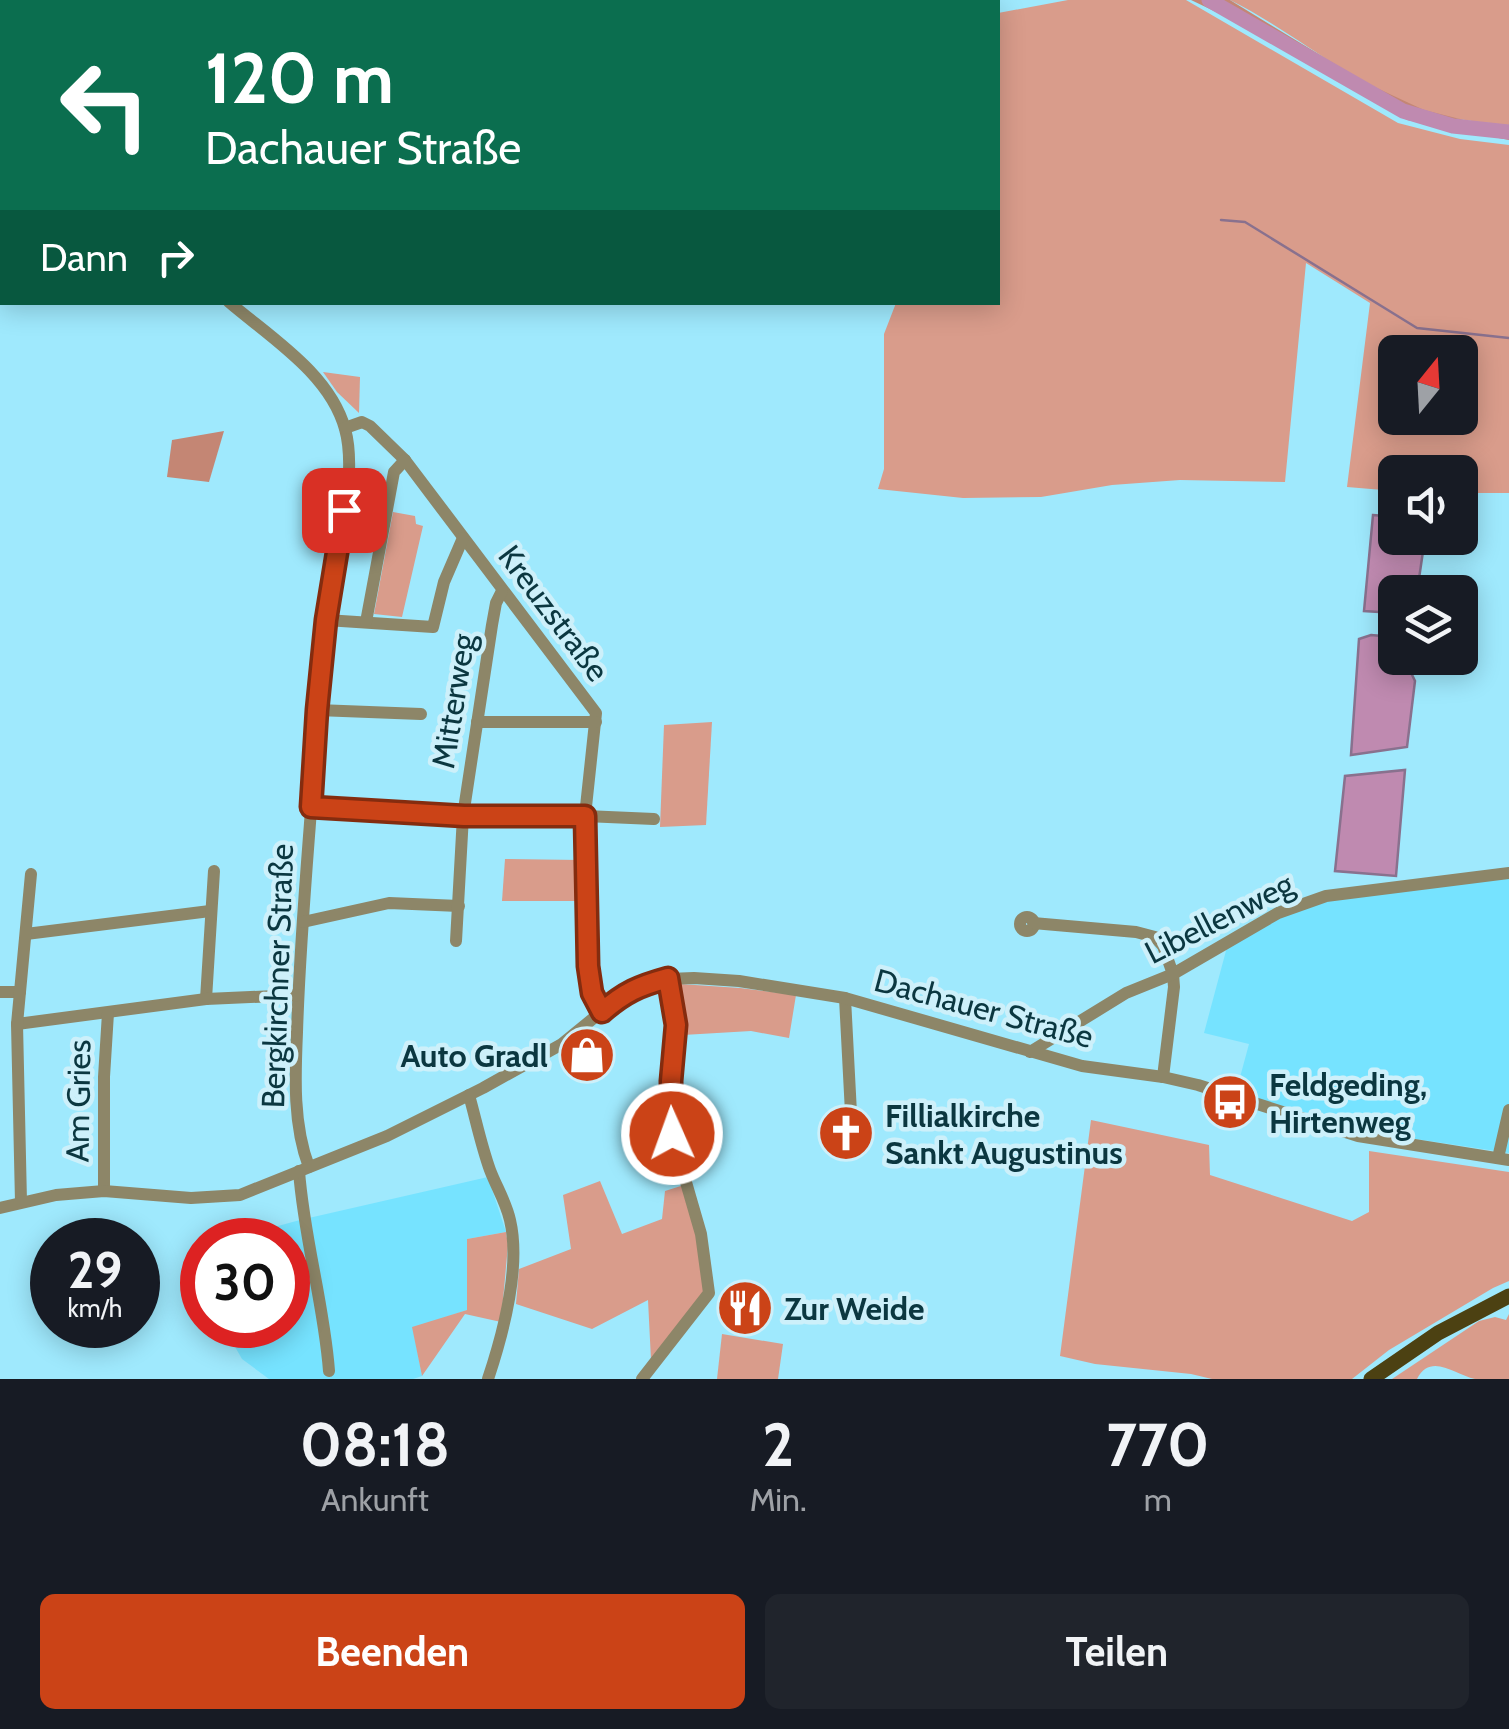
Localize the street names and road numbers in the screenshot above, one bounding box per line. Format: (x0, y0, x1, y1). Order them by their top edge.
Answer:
street label: Kreuzstraße (490, 537, 618, 689)
street label: Mitterweg (423, 630, 483, 771)
street label: Bergkirchner Straße (253, 843, 301, 1109)
street label: Libellenweg (1138, 864, 1301, 972)
street label: Dachauer Straße (870, 960, 1098, 1056)
street label: Am Gries (57, 1039, 99, 1163)

